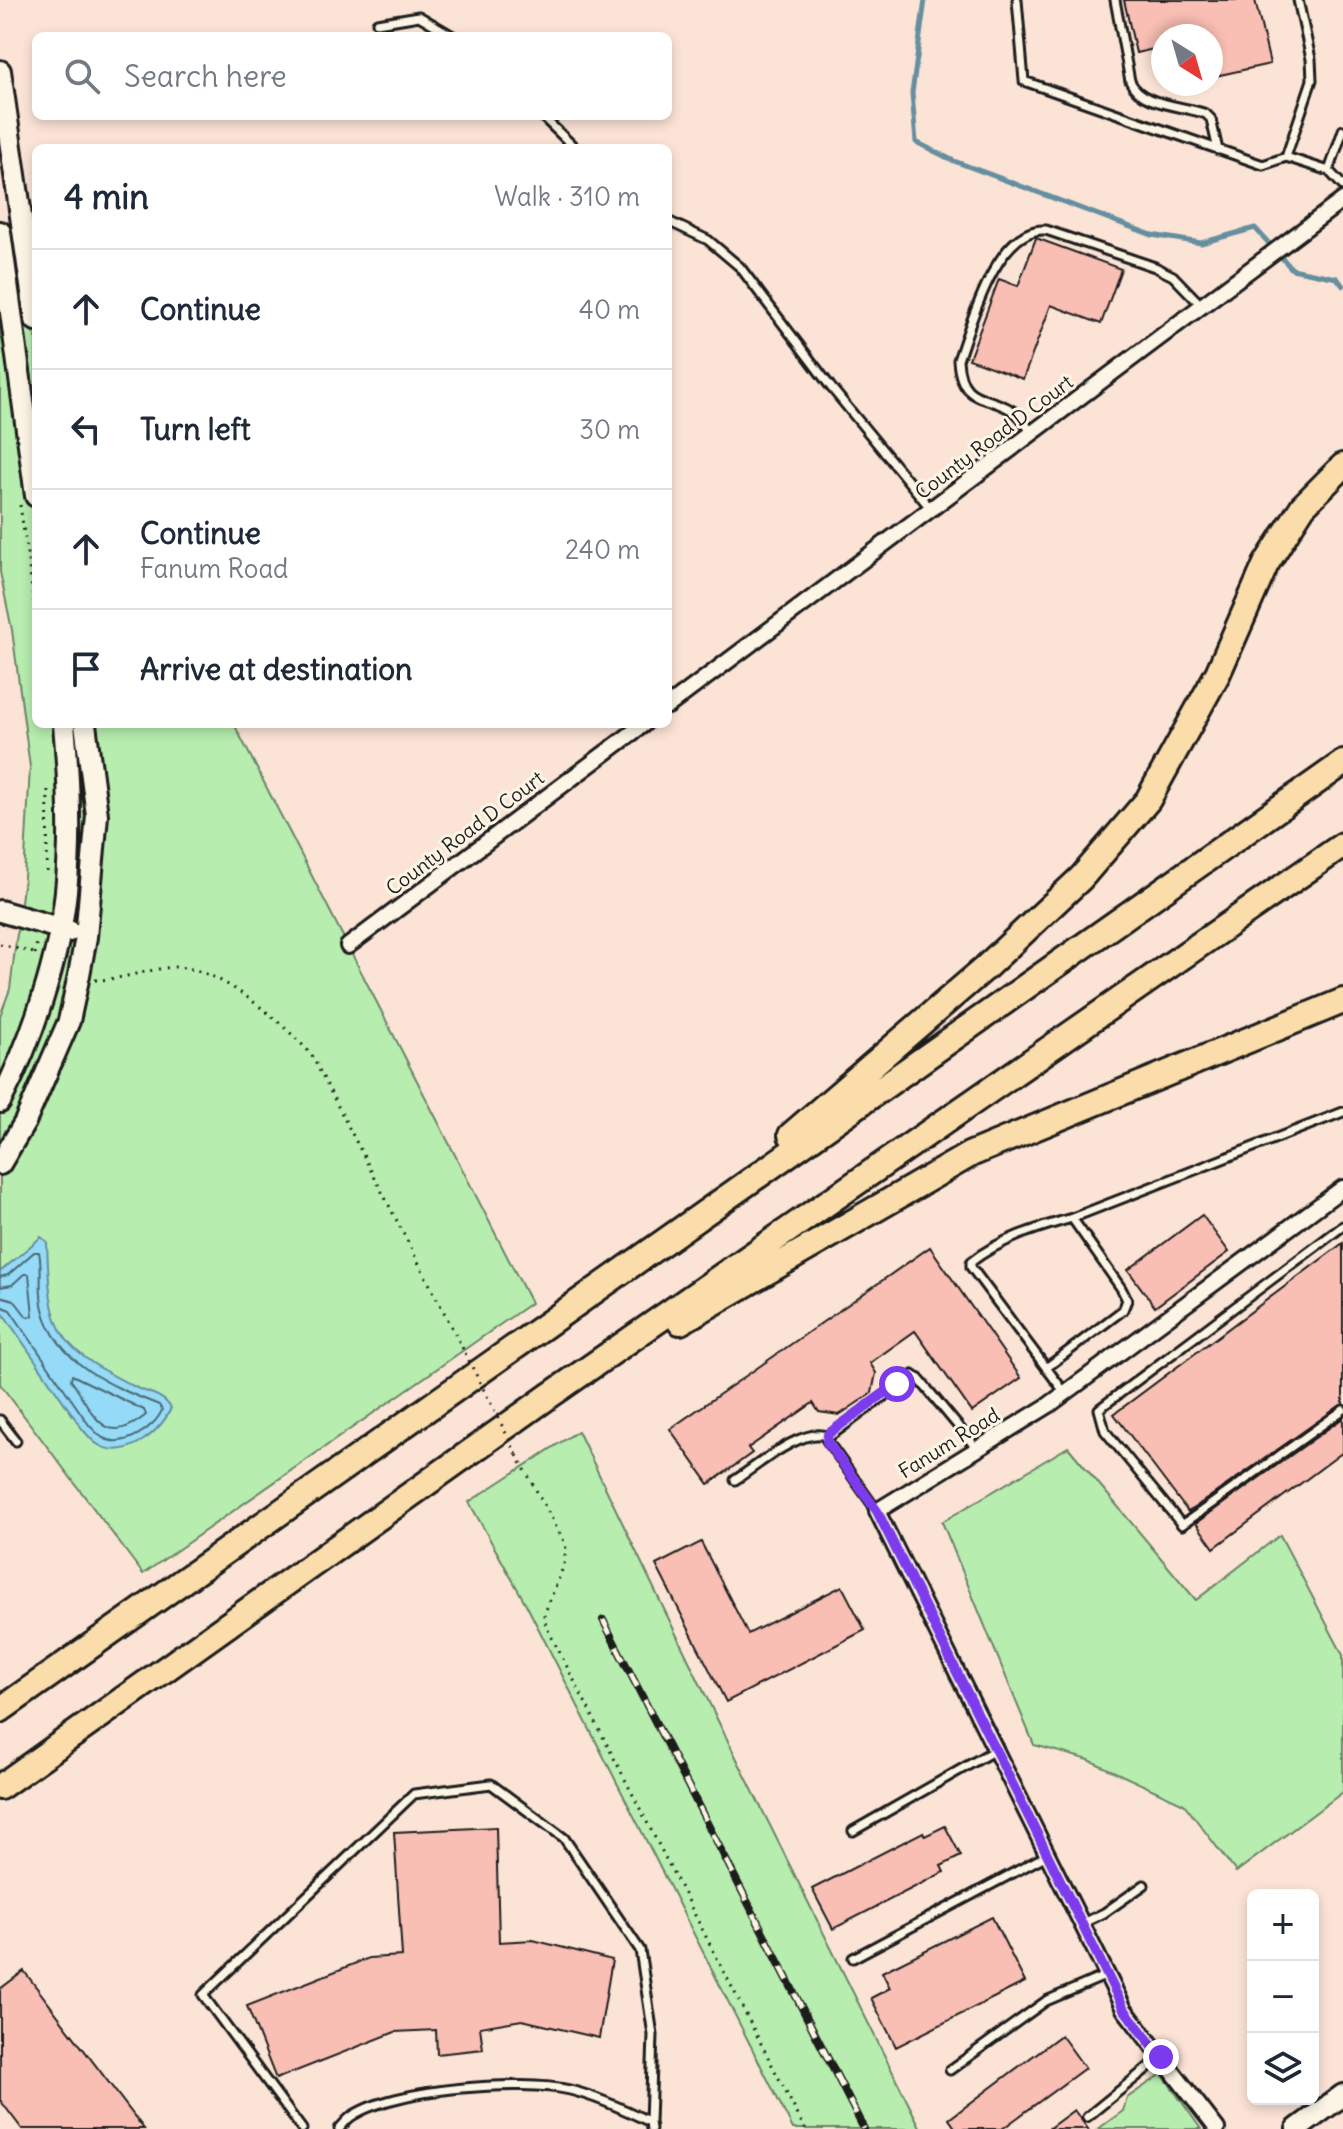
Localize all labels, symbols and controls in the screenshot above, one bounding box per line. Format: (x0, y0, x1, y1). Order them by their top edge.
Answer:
north arrow (1151, 24, 1223, 96)
search box (32, 32, 672, 120)
icon: search (60, 54, 104, 98)
text: Search here (124, 57, 287, 95)
text: 4 min (64, 175, 149, 218)
text: Walk · 310 m (494, 180, 640, 213)
icon: ahead (64, 287, 108, 331)
text: Continue (140, 290, 261, 328)
text: 40 m (579, 293, 640, 326)
street label: County Road D Court (910, 369, 1078, 504)
icon: left (64, 407, 108, 451)
text: Turn left (140, 410, 251, 448)
text: 30 m (579, 413, 640, 446)
text: Continue (140, 514, 261, 552)
icon: ahead (64, 527, 108, 571)
text: 240 m (565, 533, 640, 566)
text: Fanum Road (140, 552, 288, 585)
icon: arrive (64, 647, 108, 691)
text: Arrive at destination (140, 650, 412, 688)
street label: County Road D Court (381, 765, 549, 900)
route start (879, 1366, 915, 1402)
street label: Fanum Road (894, 1402, 1004, 1483)
map controls (1247, 1889, 1319, 2105)
button: + (1247, 1889, 1319, 1961)
button: − (1247, 1961, 1319, 2033)
button: layers (1247, 2033, 1319, 2105)
route end (1143, 2039, 1179, 2075)

